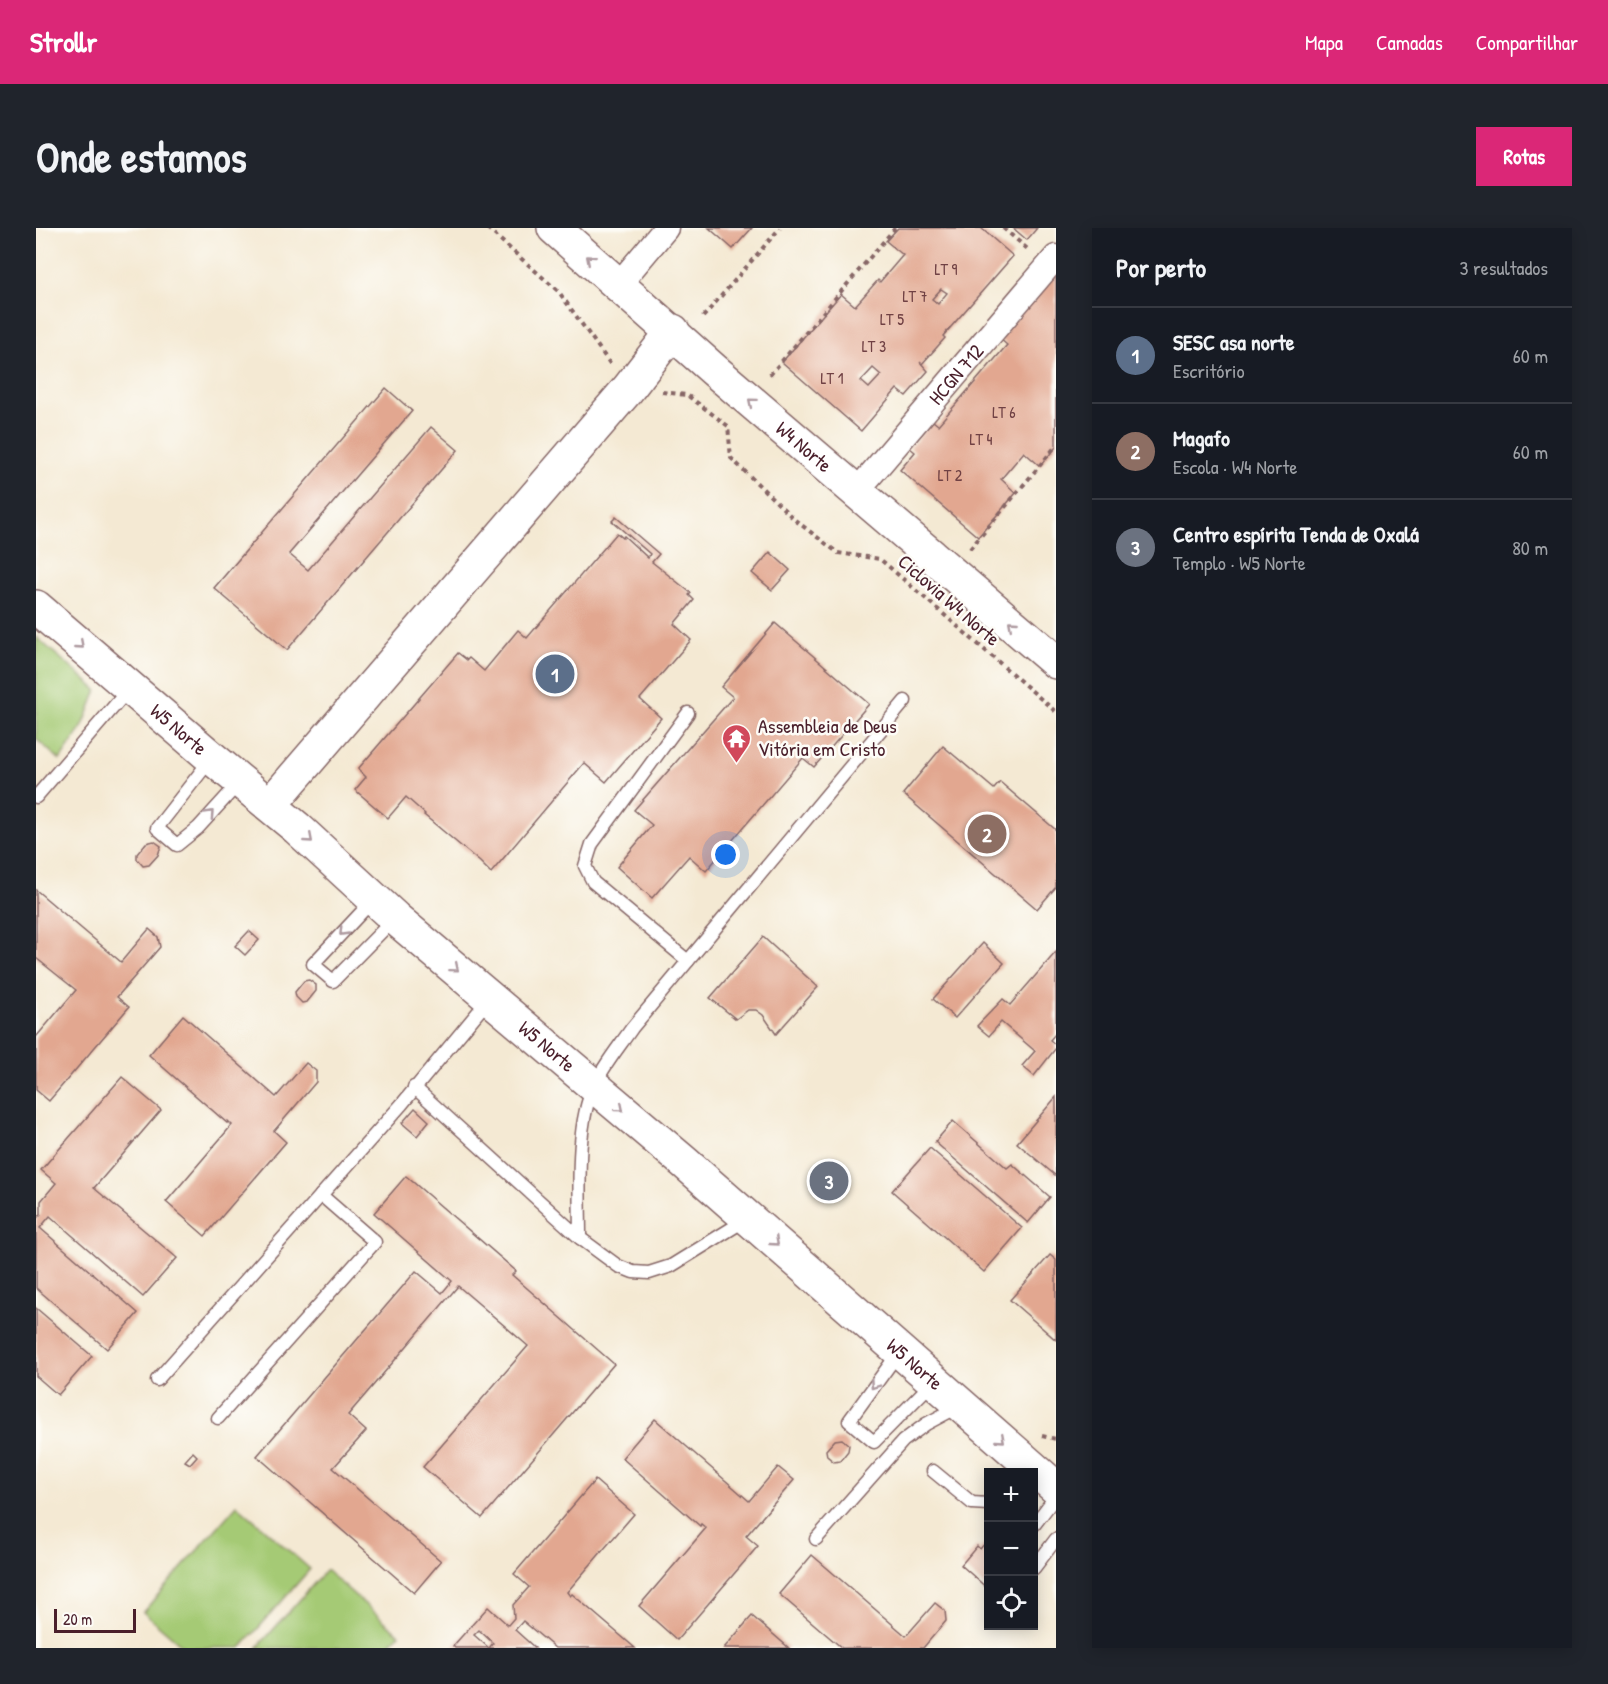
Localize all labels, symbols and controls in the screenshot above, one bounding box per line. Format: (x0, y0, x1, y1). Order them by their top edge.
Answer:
text: Strollr (30, 23, 97, 61)
text: Mapa (1305, 28, 1343, 57)
text: Camadas (1376, 28, 1443, 57)
text: Compartilhar (1476, 28, 1578, 57)
button: Rotas (1476, 127, 1572, 186)
text: Onde estamos (36, 128, 247, 185)
text: Por perto (1116, 250, 1206, 285)
text: 3 resultados (1459, 254, 1548, 281)
one-way arrow (586, 255, 597, 266)
house number: LT 9 (935, 258, 958, 280)
house number: LT 7 (902, 285, 928, 307)
house number: LT 5 (880, 308, 904, 330)
text: SESC asa norte (1173, 327, 1294, 357)
house number: LT 3 (862, 335, 886, 357)
street label: HCGN 712 (922, 338, 990, 410)
text: 1 (1132, 342, 1139, 369)
text: 60 m (1513, 342, 1548, 369)
text: Escritório (1173, 357, 1245, 384)
house number: LT 1 (821, 367, 844, 389)
one-way arrow (748, 398, 759, 409)
house number: LT 6 (992, 401, 1016, 423)
street label: W4 Norte (770, 415, 838, 478)
text: Magafo (1173, 423, 1230, 453)
house number: LT 4 (969, 428, 993, 450)
text: 2 (1131, 438, 1140, 465)
text: 60 m (1513, 438, 1548, 465)
text: Escola · W4 Norte (1173, 453, 1297, 480)
house number: LT 2 (938, 464, 963, 486)
text: Centro espírita Tenda de Oxalá (1173, 519, 1419, 549)
text: 3 (1131, 534, 1140, 561)
text: 80 m (1512, 534, 1548, 561)
street label: Ciclovia W4 Norte (892, 548, 1006, 652)
text: Templo · W5 Norte (1173, 549, 1306, 576)
one-way arrow (1008, 620, 1019, 631)
one-way arrow (73, 638, 84, 649)
pin: 1 (536, 652, 574, 696)
street label: W5 Norte (145, 697, 213, 761)
place label: Assembleia de Deus Vitória em Cristo (758, 712, 897, 762)
temple icon: Assembleia de Deus Vitória em Cristo (721, 722, 753, 764)
one-way arrow (203, 811, 214, 821)
pin: 2 (968, 812, 1006, 856)
one-way arrow (303, 832, 313, 843)
your location (711, 840, 740, 869)
one-way arrow (340, 924, 351, 935)
one-way arrow (448, 961, 459, 972)
street label: W5 Norte (513, 1014, 582, 1078)
one-way arrow (613, 1101, 624, 1112)
pin: 3 (810, 1158, 848, 1204)
one-way arrow (768, 1235, 779, 1246)
street label: W5 Norte (881, 1332, 949, 1396)
one-way arrow (870, 1379, 881, 1390)
one-way arrow (994, 1432, 1005, 1443)
map controls (984, 1468, 1038, 1630)
button: + (984, 1468, 1038, 1522)
button: − (984, 1522, 1038, 1576)
button: locate (984, 1576, 1038, 1630)
scale bar (54, 1606, 136, 1634)
text: 20 m (63, 1608, 92, 1630)

